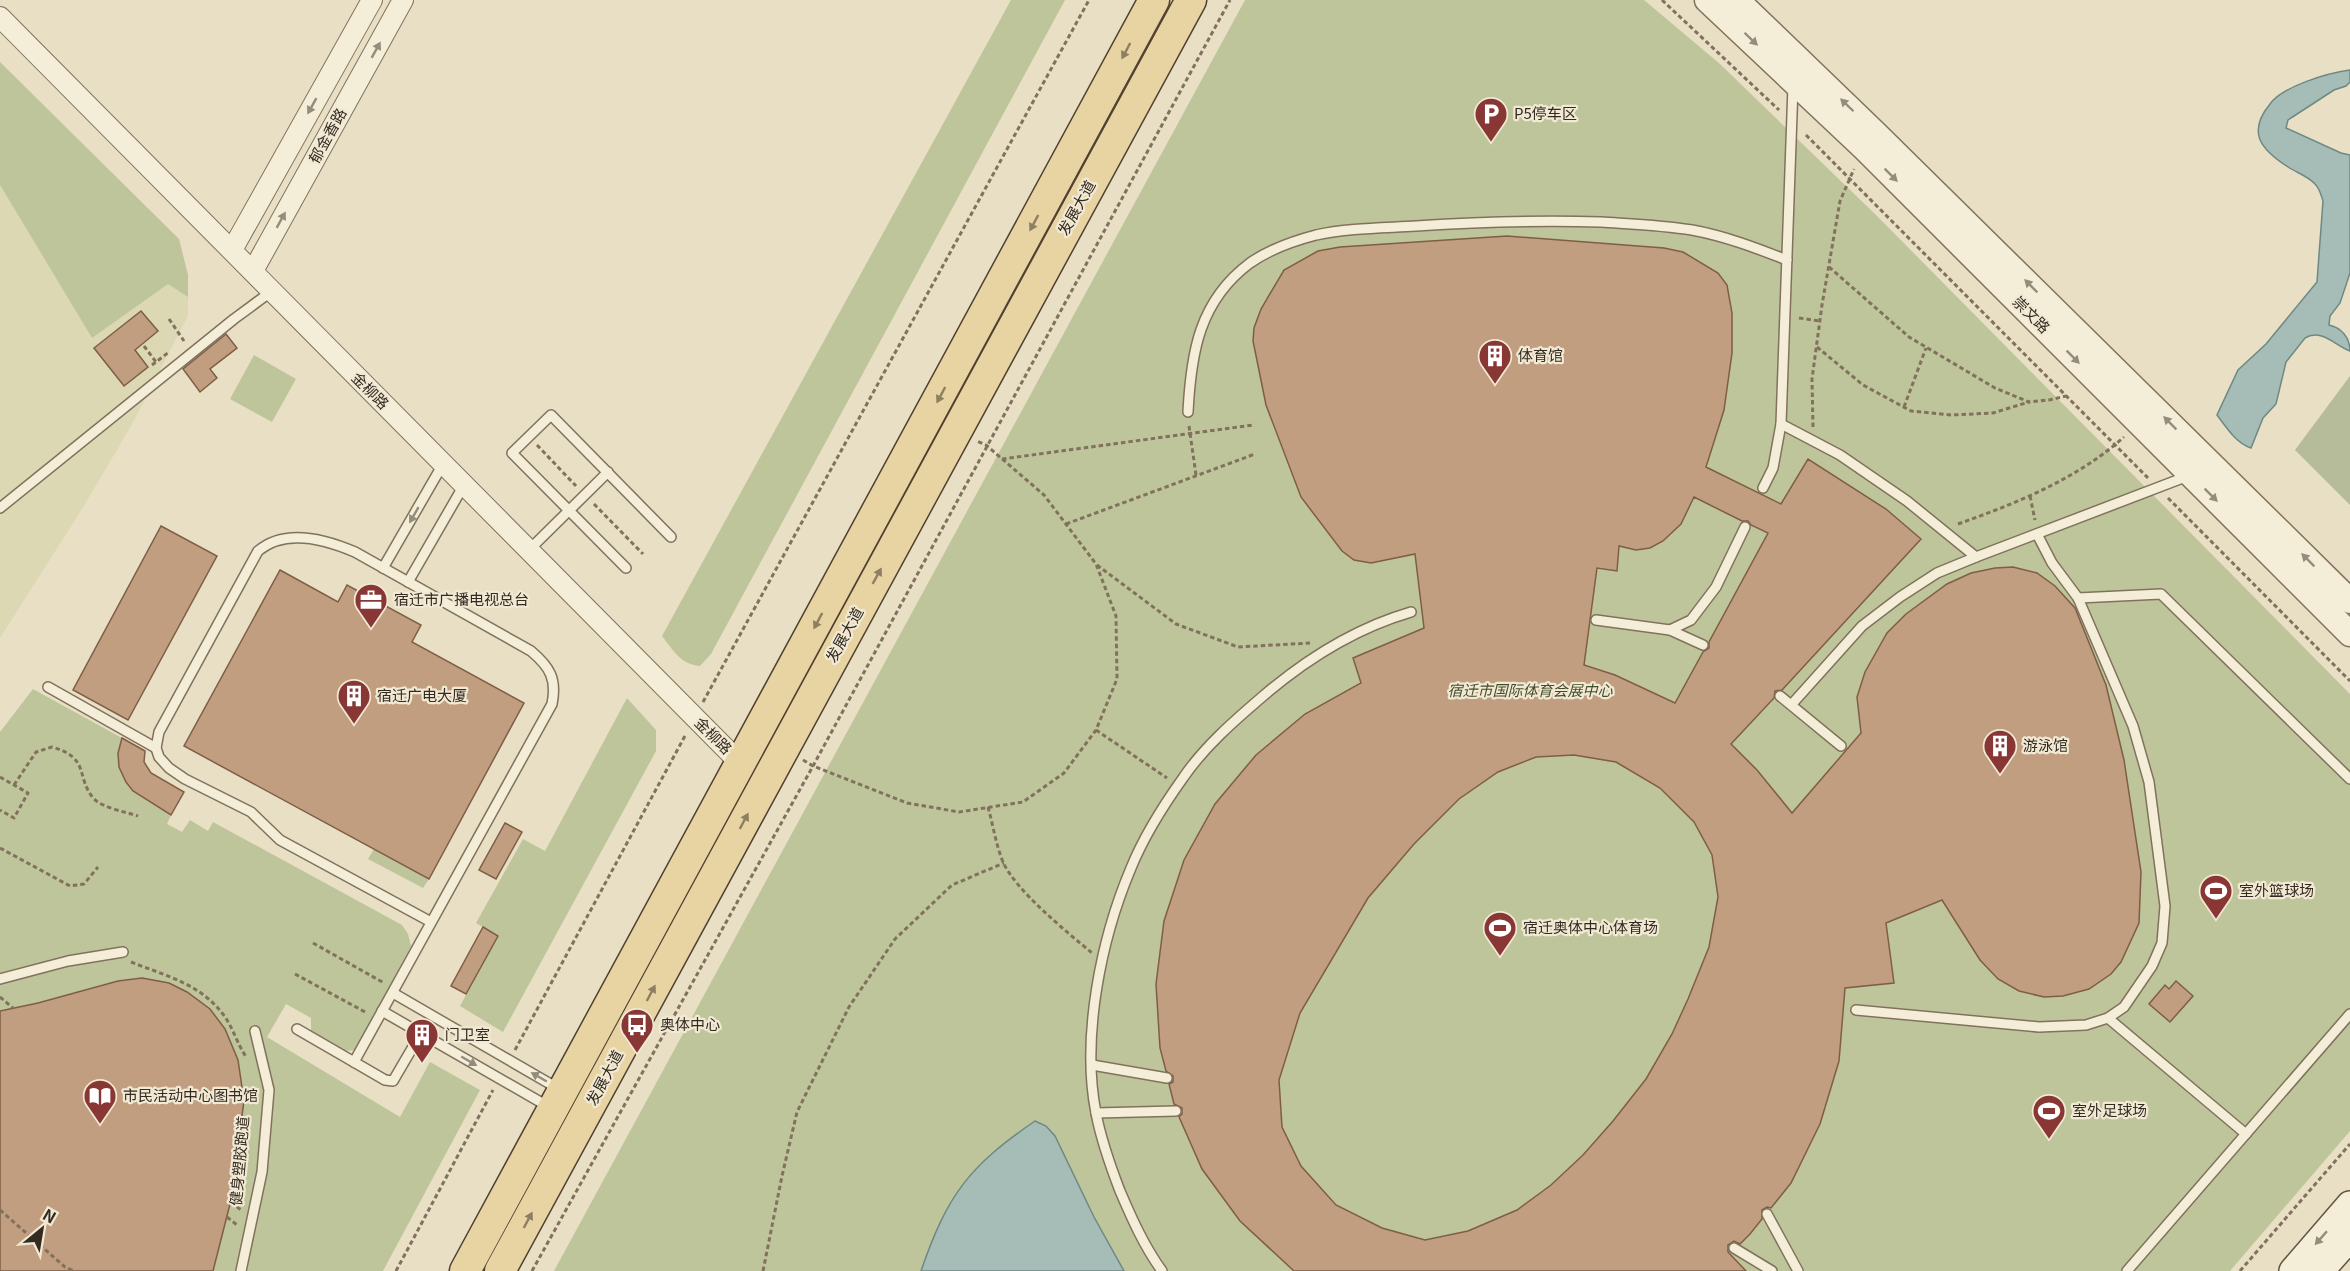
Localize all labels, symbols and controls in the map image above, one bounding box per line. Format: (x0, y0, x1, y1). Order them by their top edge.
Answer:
one-way arrow (1743, 32, 1757, 46)
one-way arrow (371, 41, 381, 58)
one-way arrow (1121, 43, 1131, 60)
parking icon: P5停车区 (1473, 96, 1509, 143)
one-way arrow (307, 98, 318, 114)
one-way arrow (1840, 99, 1854, 113)
place label: P5停车区 (1514, 102, 1577, 123)
street label: 郁金香路 (303, 104, 350, 167)
one-way arrow (1883, 168, 1898, 182)
street label: 发展大道 (1052, 176, 1099, 239)
one-way arrow (276, 211, 286, 228)
one-way arrow (1029, 215, 1039, 232)
one-way arrow (2024, 280, 2038, 294)
street label: 崇文路 (2009, 291, 2055, 337)
building icon: 体育馆 (1477, 338, 1513, 385)
place label: 体育馆 (1518, 344, 1563, 365)
one-way arrow (2066, 350, 2080, 364)
street label: 金柳路 (348, 367, 394, 413)
one-way arrow (936, 386, 946, 403)
one-way arrow (2163, 417, 2177, 431)
one-way arrow (2204, 488, 2218, 502)
one-way arrow (409, 507, 419, 524)
one-way arrow (2302, 554, 2316, 568)
one-way arrow (872, 567, 882, 584)
office icon: 宿迁市广播电视总台 (353, 582, 389, 629)
place label: 宿迁市广播电视总台 (394, 588, 529, 609)
street label: 发展大道 (820, 603, 867, 666)
one-way arrow (813, 613, 823, 630)
building icon: 宿迁广电大厦 (336, 678, 372, 725)
park label: 宿迁市国际体育会展中心 (1447, 679, 1613, 700)
place label: 宿迁广电大厦 (377, 684, 467, 705)
street label: 金柳路 (691, 712, 737, 758)
building icon: 游泳馆 (1982, 728, 2018, 775)
place label: 游泳馆 (2023, 734, 2068, 755)
one-way arrow (739, 812, 749, 829)
sports icon: 室外篮球场 (2198, 873, 2234, 920)
place label: 室外篮球场 (2239, 879, 2314, 900)
sports icon: 宿迁奥体中心体育场 (1482, 910, 1518, 957)
place label: 宿迁奥体中心体育场 (1523, 916, 1658, 937)
one-way arrow (646, 984, 656, 1001)
bus stop icon: 奥体中心 (619, 1007, 655, 1054)
place label: 奥体中心 (660, 1013, 720, 1034)
building icon: 门卫室 (404, 1017, 440, 1064)
place label: 门卫室 (445, 1023, 490, 1044)
street label: 发展大道 (580, 1046, 627, 1109)
one-way arrow (461, 1056, 477, 1067)
one-way arrow (530, 1072, 547, 1082)
library icon: 市民活动中心图书馆 (82, 1078, 118, 1125)
place label: 市民活动中心图书馆 (123, 1084, 258, 1105)
sports icon: 室外足球场 (2031, 1093, 2067, 1140)
place label: 室外足球场 (2072, 1099, 2147, 1120)
street label: 健身塑胶跑道 (224, 1115, 253, 1207)
north arrow (12, 1199, 72, 1259)
text: N (39, 1202, 61, 1229)
one-way arrow (523, 1211, 533, 1228)
one-way arrow (2315, 1230, 2328, 1246)

